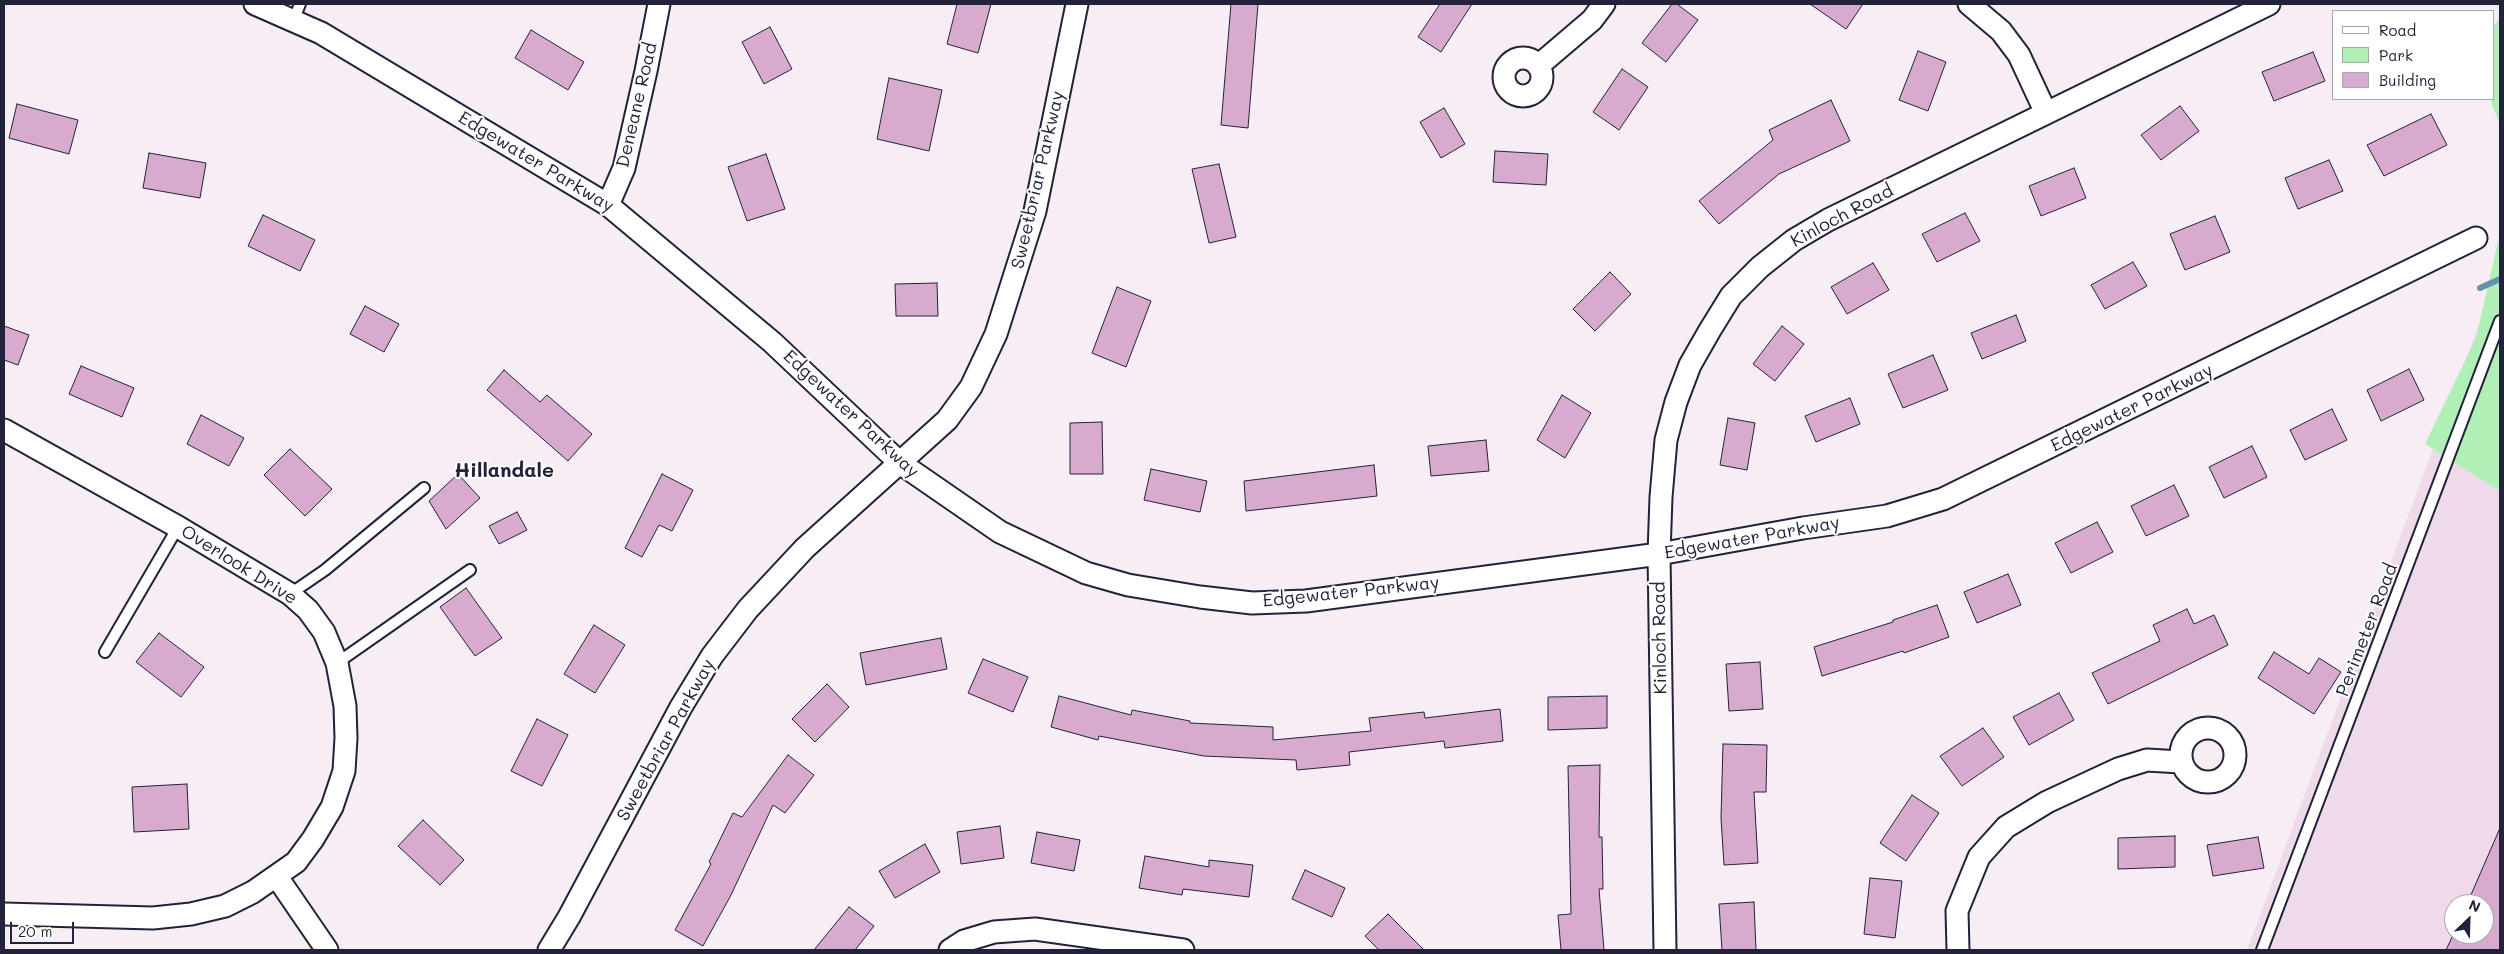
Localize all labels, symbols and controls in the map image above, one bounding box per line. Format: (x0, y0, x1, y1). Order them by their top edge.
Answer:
legend (2332, 10, 2494, 100)
text: Road (2379, 20, 2416, 40)
street label: Deneane Road (612, 40, 662, 170)
text: Park (2379, 45, 2413, 65)
text: Building (2379, 70, 2436, 90)
street label: Sweetbriar Parkway (1007, 89, 1069, 271)
street label: Edgewater Parkway (454, 107, 618, 217)
street label: Kinloch Road (1787, 180, 1897, 252)
street label: Edgewater Parkway (779, 345, 923, 483)
street label: Edgewater Parkway (2047, 359, 2217, 457)
district label: Hillandale (454, 459, 554, 483)
street label: Edgewater Parkway (1663, 512, 1841, 564)
street label: Overlook Drive (177, 521, 301, 609)
street label: Perimeter Road (2332, 560, 2402, 700)
street label: Edgewater Parkway (1261, 572, 1441, 612)
street label: Kinloch Road (1648, 581, 1672, 695)
street label: Sweetbriar Parkway (613, 655, 719, 825)
north arrow (2444, 894, 2494, 944)
text: N (2466, 895, 2484, 917)
scale bar (12, 912, 76, 944)
text: 20 m (18, 921, 52, 941)

